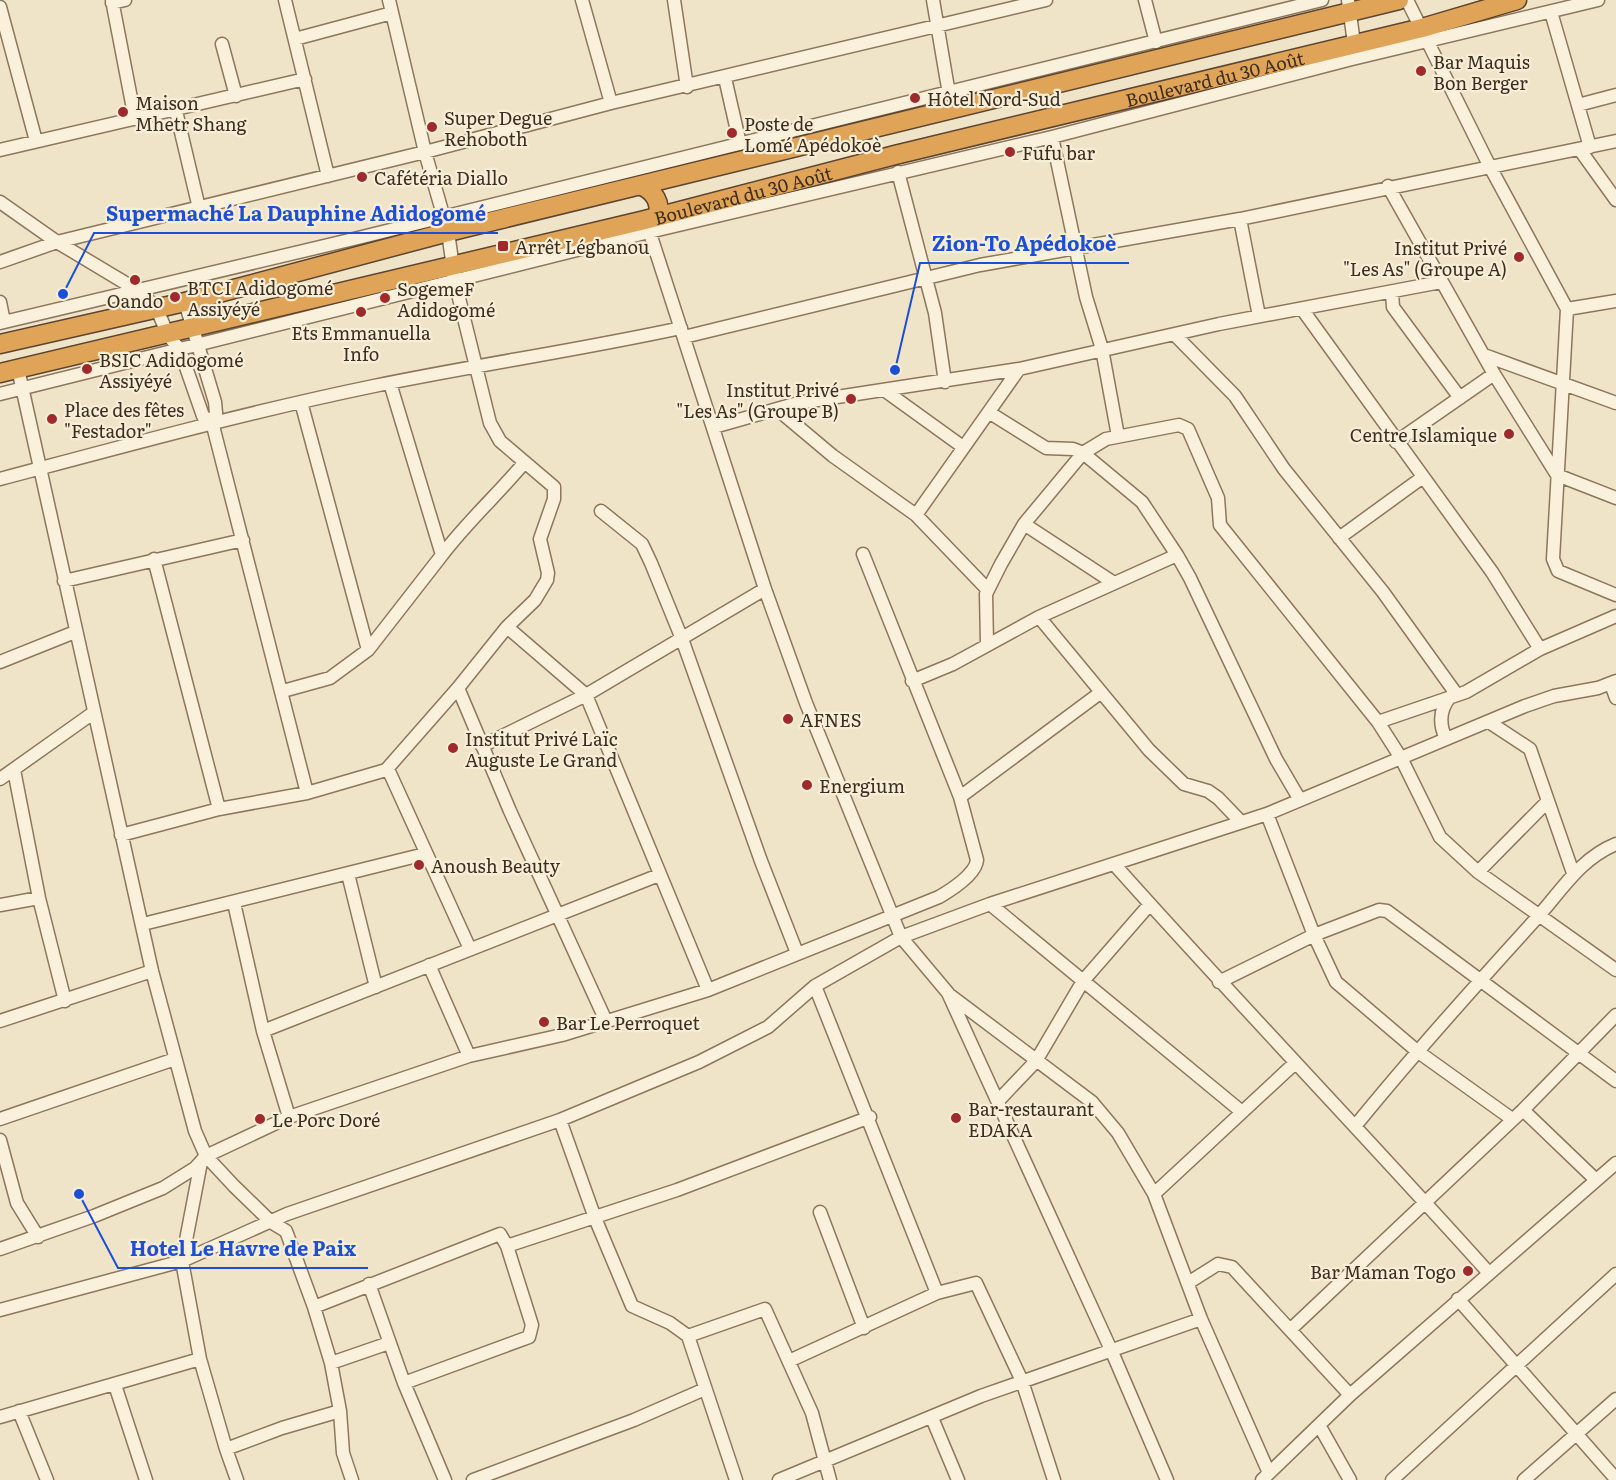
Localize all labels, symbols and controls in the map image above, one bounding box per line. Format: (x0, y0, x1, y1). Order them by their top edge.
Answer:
street label: Boulevard du 30 Août (1123, 43, 1307, 113)
place label: Bar Maquis Bon Berger (1433, 48, 1530, 96)
marker: Bar Maquis Bon Berger (1414, 64, 1428, 78)
place label: Hôtel Nord-Sud (927, 85, 1061, 112)
place label: Maison Mhetr Shang (135, 89, 248, 137)
marker: Hôtel Nord-Sud (908, 91, 922, 105)
place label: Super Degue Rehoboth (444, 104, 552, 152)
marker: Maison Mhetr Shang (116, 105, 130, 119)
place label: Poste de Lomé Apédokoè (744, 110, 881, 158)
marker: Super Degue Rehoboth (425, 120, 439, 134)
marker: Poste de Lomé Apédokoè (725, 126, 739, 140)
place label: Fufu bar (1022, 139, 1096, 166)
marker: Fufu bar (1003, 145, 1017, 159)
street label: Boulevard du 30 Août (651, 158, 835, 231)
place label: Cafétéria Diallo (374, 164, 508, 191)
marker: Cafétéria Diallo (355, 170, 369, 184)
callout: Supermaché La Dauphine Adidogomé (94, 195, 498, 233)
text: Supermaché La Dauphine Adidogomé (106, 197, 486, 227)
callout: Zion-To Apédokoè (920, 225, 1129, 263)
text: Zion-To Apédokoè (932, 227, 1116, 257)
place label: Arrêt Légbanou (515, 233, 649, 260)
place label: Institut Privé "Les As" (Groupe A) (1343, 234, 1507, 282)
marker: Arrêt Légbanou (496, 239, 510, 253)
marker: Institut Privé "Les As" (Groupe A) (1512, 250, 1526, 264)
marker: Oando (128, 273, 142, 287)
place label: BTCI Adidogomé Assiyéyé (187, 274, 333, 322)
place label: SogemeF Adidogomé (397, 275, 495, 323)
place label: Oando (107, 287, 163, 314)
marker: BTCI Adidogomé Assiyéyé (168, 290, 182, 304)
marker: SogemeF Adidogomé (378, 291, 392, 305)
marker: Ets Emmanuella Info (354, 305, 368, 319)
place label: Ets Emmanuella Info (291, 319, 431, 367)
place label: BSIC Adidogomé Assiyéyé (99, 346, 243, 394)
marker: BSIC Adidogomé Assiyéyé (80, 362, 94, 376)
place label: Institut Privé "Les As" (Groupe B) (676, 376, 839, 424)
marker: Institut Privé "Les As" (Groupe B) (844, 392, 858, 406)
place label: Place des fêtes "Festador" (64, 396, 184, 444)
marker: Place des fêtes "Festador" (45, 412, 59, 426)
place label: Centre Islamique (1350, 421, 1497, 448)
marker: Centre Islamique (1502, 427, 1516, 441)
place label: AFNES (800, 706, 862, 733)
marker: AFNES (781, 712, 795, 726)
place label: Institut Privé Laïc Auguste Le Grand (465, 725, 618, 773)
marker: Institut Privé Laïc Auguste Le Grand (446, 741, 460, 755)
place label: Energium (819, 772, 905, 799)
marker: Energium (800, 778, 814, 792)
place label: Anoush Beauty (431, 852, 561, 879)
marker: Anoush Beauty (412, 858, 426, 872)
place label: Bar Le Perroquet (556, 1009, 700, 1036)
marker: Bar Le Perroquet (537, 1015, 551, 1029)
place label: Bar-restaurant EDAKA (968, 1095, 1095, 1143)
place label: Le Porc Doré (272, 1106, 380, 1133)
marker: Bar-restaurant EDAKA (949, 1111, 963, 1125)
marker: Le Porc Doré (253, 1112, 267, 1126)
callout: Hotel Le Havre de Paix (118, 1230, 368, 1268)
text: Hotel Le Havre de Paix (130, 1232, 356, 1262)
place label: Bar Maman Togo (1310, 1258, 1456, 1285)
marker: Bar Maman Togo (1461, 1264, 1475, 1278)

